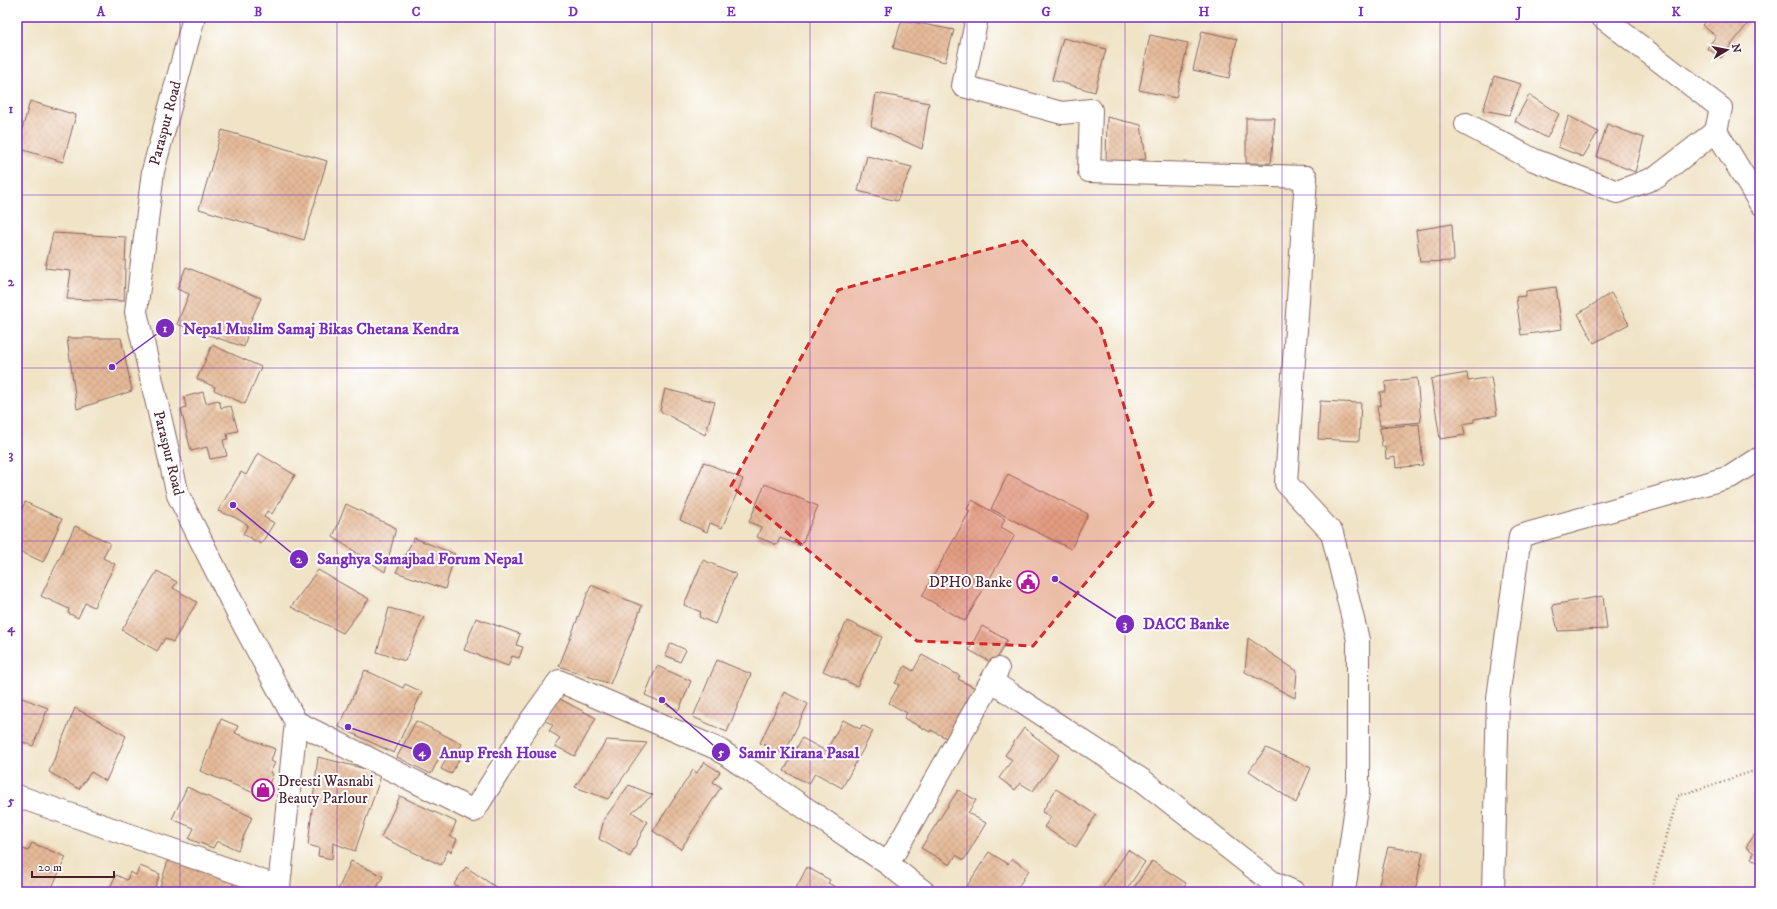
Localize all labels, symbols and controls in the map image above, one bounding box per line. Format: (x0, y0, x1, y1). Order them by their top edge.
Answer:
text: A (96, 4, 106, 20)
text: B (254, 4, 262, 20)
text: C (412, 4, 421, 20)
text: D (568, 4, 578, 20)
text: E (726, 4, 736, 20)
text: F (884, 4, 893, 20)
text: G (1041, 4, 1051, 20)
text: H (1199, 4, 1210, 20)
text: I (1358, 4, 1364, 20)
text: J (1514, 4, 1522, 21)
text: K (1671, 4, 1681, 20)
north arrow (1707, 30, 1747, 70)
text: N (1728, 43, 1744, 54)
street label: Paraspur Road (145, 78, 186, 167)
text: 1 (9, 101, 14, 117)
text: 2 (8, 274, 15, 290)
callout: Nepal Muslim Samaj Bikas Chetana Kendra (155, 314, 468, 342)
text: Nepal Muslim Samaj Bikas Chetana Kendra (183, 319, 460, 339)
text: 1 (163, 321, 168, 336)
street label: Paraspur Road (149, 409, 188, 498)
text: 3 (9, 447, 14, 463)
callout: Sanghya Samajbad Forum Nepal (289, 545, 531, 573)
text: Sanghya Samajbad Forum Nepal (317, 549, 524, 569)
text: 2 (296, 552, 303, 567)
public building icon: DPHO Banke (1015, 569, 1041, 595)
place label: DPHO Banke (929, 573, 1012, 592)
callout: DACC Banke (1115, 610, 1237, 638)
text: DACC Banke (1143, 614, 1229, 634)
text: 3 (1123, 617, 1128, 632)
text: 4 (6, 620, 15, 637)
callout: Anup Fresh House (412, 738, 565, 766)
callout: Samir Kirana Pasal (711, 738, 868, 766)
text: Anup Fresh House (438, 743, 557, 763)
text: Samir Kirana Pasal (739, 743, 860, 763)
text: 4 (418, 745, 427, 760)
text: 5 (717, 745, 724, 760)
place label: Dreesti Wasnabi Beauty Parlour (278, 772, 374, 808)
shop icon: Dreesti Wasnabi Beauty Parlour (250, 777, 276, 803)
text: 5 (7, 793, 15, 809)
scale bar (32, 853, 114, 879)
text: 20 m (38, 860, 62, 875)

